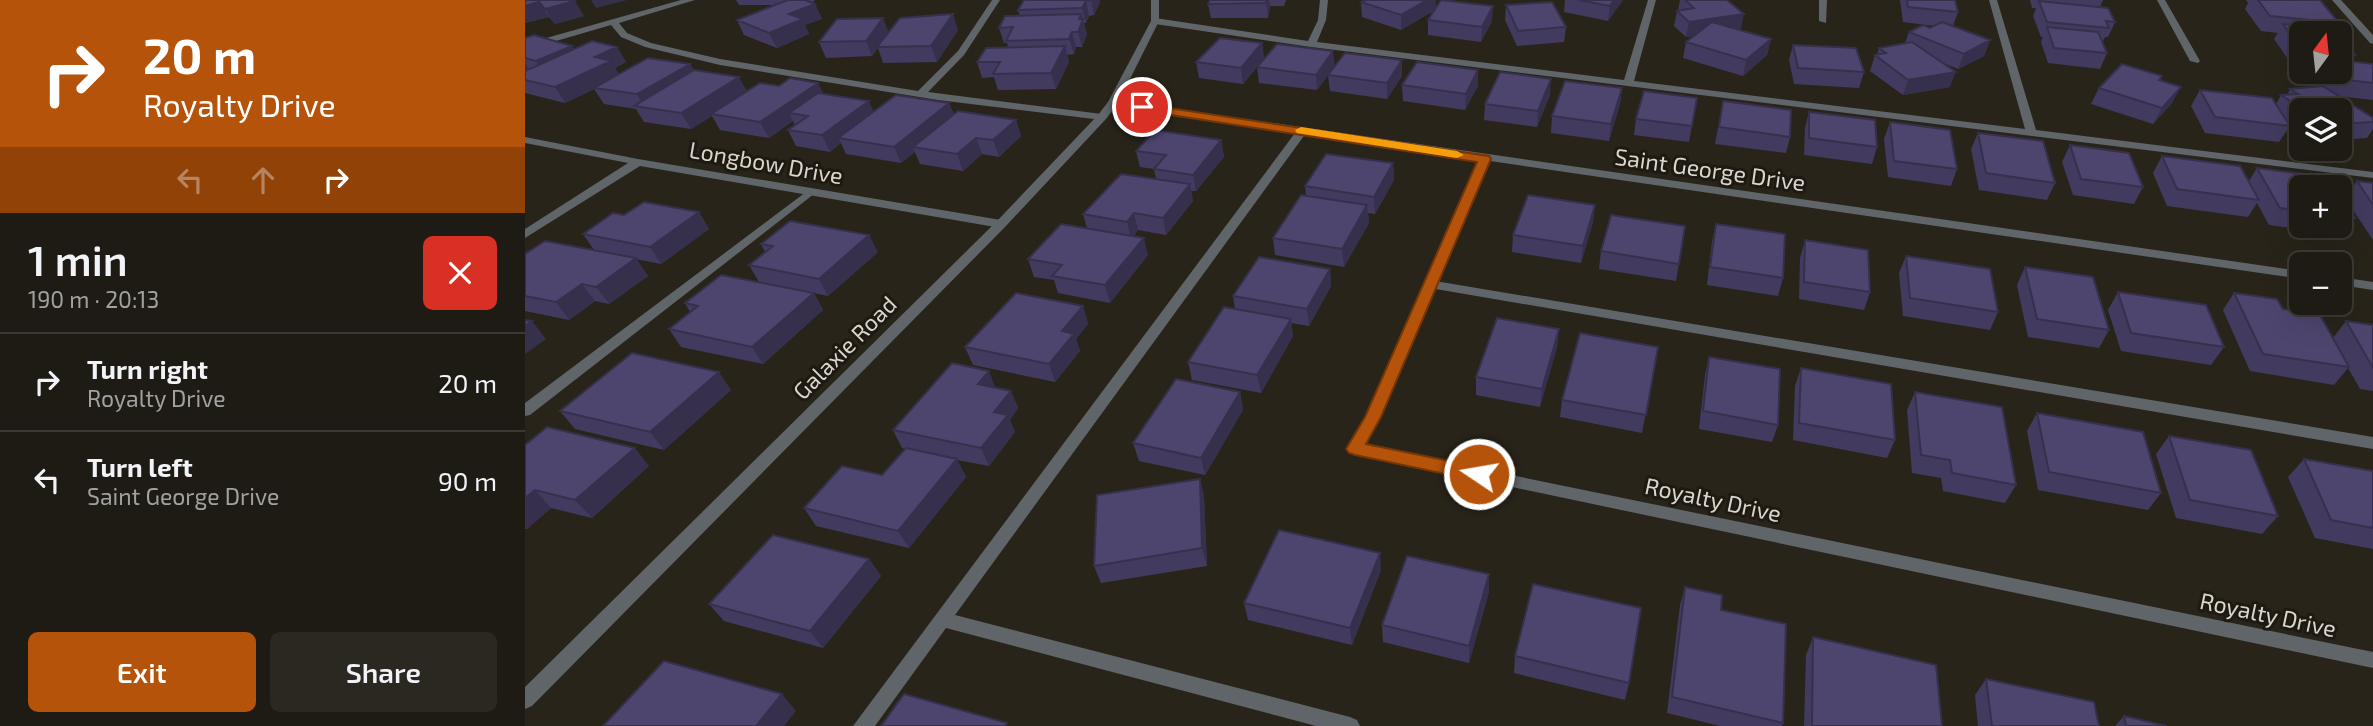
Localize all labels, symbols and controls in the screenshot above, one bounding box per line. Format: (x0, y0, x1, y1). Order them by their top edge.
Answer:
north arrow (2289, 21, 2352, 84)
map controls (2289, 21, 2352, 315)
text: 20 m (143, 25, 256, 84)
icon: right (28, 28, 119, 119)
pin (1112, 77, 1172, 137)
text: Royalty Drive (143, 85, 336, 123)
icon: arrive (1123, 88, 1161, 126)
button: layers (2289, 98, 2352, 161)
street label: Longbow Drive (687, 135, 845, 189)
street label: Saint George Drive (1613, 142, 1807, 196)
icon: left (171, 161, 209, 199)
icon: ahead (244, 161, 282, 199)
icon: right (317, 161, 355, 199)
button: + (2289, 175, 2352, 238)
text: 1 min (28, 234, 128, 284)
button: close (423, 236, 497, 310)
button: − (2289, 252, 2352, 315)
text: 190 m · 20:13 (28, 285, 159, 313)
street label: Galaxie Road (787, 290, 902, 405)
text: Turn right (87, 353, 208, 384)
icon: right (28, 363, 66, 401)
text: 20 m (438, 367, 497, 398)
text: Royalty Drive (87, 384, 226, 412)
position arrow (1442, 437, 1516, 511)
text: Turn left (87, 451, 193, 482)
icon: left (28, 461, 66, 499)
text: 90 m (438, 465, 497, 496)
street label: Royalty Drive (1643, 471, 1784, 527)
text: Saint George Drive (87, 482, 279, 510)
street label: Royalty Drive (2198, 586, 2339, 642)
button: Exit (28, 632, 256, 712)
button: Share (270, 632, 497, 712)

